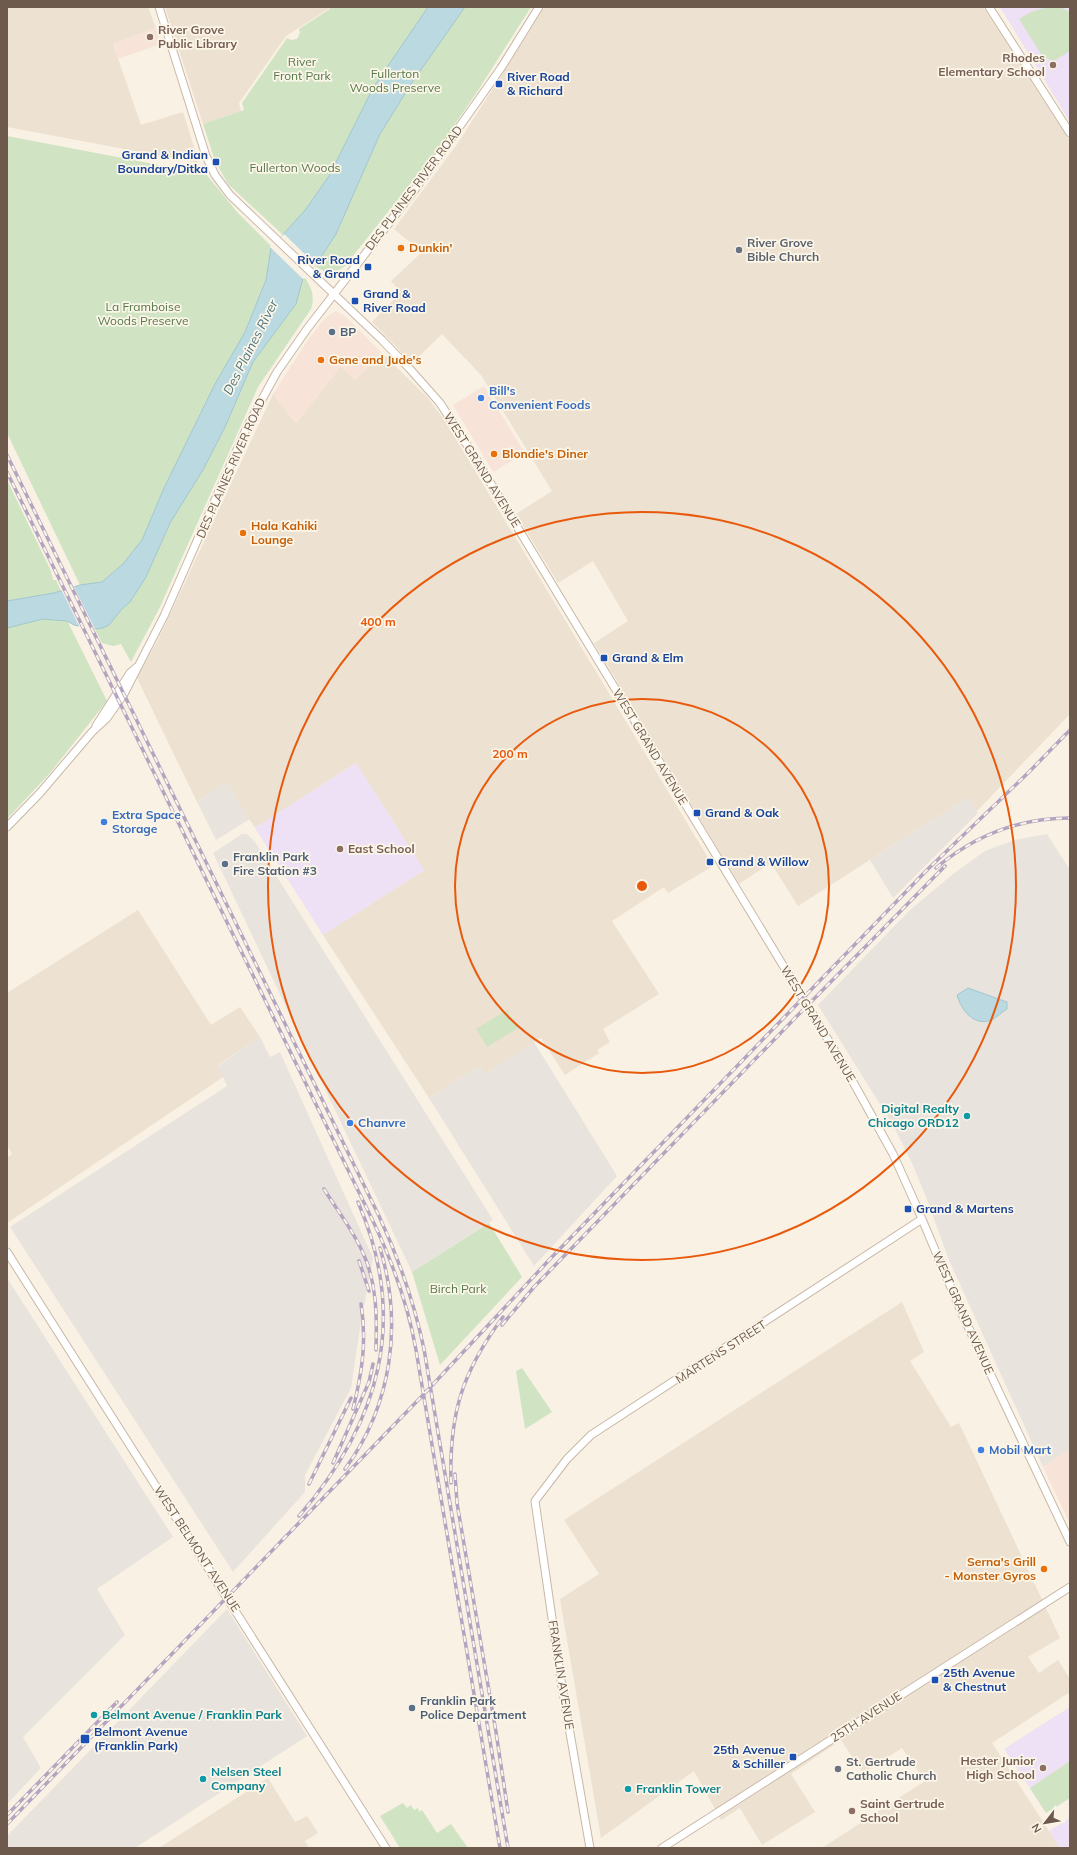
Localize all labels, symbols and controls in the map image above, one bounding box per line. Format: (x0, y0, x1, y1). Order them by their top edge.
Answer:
place label: River Grove Public Library (158, 22, 238, 51)
marker: River Grove Public Library (145, 32, 155, 42)
place label: Rhodes Elementary School (938, 50, 1045, 79)
park label: River Front Park (273, 54, 332, 83)
marker: Rhodes Elementary School (1048, 60, 1058, 70)
park label: Fullerton Woods Preserve (349, 66, 441, 95)
place label: River Road & Richard (507, 69, 570, 98)
marker: River Road & Richard (494, 79, 504, 89)
street label: DES PLAINES RIVER ROAD (362, 122, 465, 253)
place label: Grand & Indian Boundary/Ditka (117, 147, 208, 176)
marker: Grand & Indian Boundary/Ditka (211, 157, 221, 167)
park label: Fullerton Woods (249, 160, 341, 175)
place label: River Grove Bible Church (747, 235, 819, 264)
place label: Dunkin' (409, 240, 453, 255)
marker: Dunkin' (396, 243, 406, 253)
marker: River Grove Bible Church (734, 245, 744, 255)
place label: River Road & Grand (297, 252, 360, 281)
marker: River Road & Grand (363, 262, 373, 272)
place label: Grand & River Road (363, 286, 426, 315)
water label: Des Plaines River (219, 296, 281, 397)
marker: Grand & River Road (350, 296, 360, 306)
park label: La Framboise Woods Preserve (97, 299, 189, 328)
place label: BP (340, 324, 356, 339)
marker: BP (327, 327, 337, 337)
place label: Gene and Jude's (329, 352, 421, 367)
marker: Gene and Jude's (316, 355, 326, 365)
place label: Bill's Convenient Foods (489, 383, 590, 412)
marker: Bill's Convenient Foods (476, 393, 486, 403)
street label: DES PLAINES RIVER ROAD (193, 395, 268, 540)
street label: WEST GRAND AVENUE (441, 409, 524, 530)
place label: Blondie's Diner (502, 446, 588, 461)
marker: Blondie's Diner (489, 449, 499, 459)
place label: Hala Kahiki Lounge (251, 518, 317, 547)
marker: Hala Kahiki Lounge (238, 528, 248, 538)
text: 400 m (360, 614, 396, 629)
place label: Grand & Elm (612, 650, 684, 665)
marker: Grand & Elm (599, 653, 609, 663)
street label: WEST GRAND AVENUE (610, 686, 691, 808)
text: 200 m (492, 746, 528, 761)
place label: Grand & Oak (705, 805, 779, 820)
place label: Extra Space Storage (112, 807, 181, 836)
marker: Grand & Oak (692, 808, 702, 818)
marker: Extra Space Storage (99, 817, 109, 827)
place label: East School (348, 841, 415, 856)
marker: East School (335, 844, 345, 854)
place label: Franklin Park Fire Station #3 (233, 849, 317, 878)
place label: Grand & Willow (718, 854, 809, 869)
marker: Grand & Willow (705, 857, 715, 867)
marker: Franklin Park Fire Station #3 (220, 859, 230, 869)
centre of rings (635, 879, 649, 893)
street label: WEST GRAND AVENUE (778, 963, 859, 1085)
place label: Digital Realty Chicago ORD12 (868, 1101, 959, 1130)
marker: Digital Realty Chicago ORD12 (962, 1111, 972, 1121)
place label: Chanvre (358, 1115, 406, 1130)
marker: Chanvre (345, 1118, 355, 1128)
place label: Grand & Martens (916, 1201, 1014, 1216)
marker: Grand & Martens (903, 1204, 913, 1214)
street label: WEST GRAND AVENUE (930, 1249, 997, 1377)
park label: Birch Park (430, 1281, 487, 1296)
street label: MARTENS STREET (673, 1316, 770, 1386)
place label: Mobil Mart (989, 1442, 1051, 1457)
marker: Mobil Mart (976, 1445, 986, 1455)
street label: WEST BELMONT AVENUE (151, 1483, 244, 1614)
place label: Serna's Grill - Monster Gyros (945, 1554, 1036, 1583)
marker: Serna's Grill - Monster Gyros (1039, 1564, 1049, 1574)
street label: FRANKLIN AVENUE (545, 1619, 578, 1731)
place label: 25th Avenue & Chestnut (943, 1665, 1016, 1694)
marker: 25th Avenue & Chestnut (930, 1675, 940, 1685)
street label: 25TH AVENUE (827, 1688, 904, 1745)
place label: Franklin Park Police Department (420, 1693, 527, 1722)
marker: Franklin Park Police Department (407, 1703, 417, 1713)
place label: Belmont Avenue / Franklin Park (102, 1707, 282, 1722)
marker: Belmont Avenue / Franklin Park (89, 1710, 99, 1720)
place label: Belmont Avenue (Franklin Park) (94, 1724, 188, 1753)
marker: Belmont Avenue (Franklin Park) (79, 1733, 91, 1745)
place label: 25th Avenue & Schiller (713, 1742, 785, 1771)
marker: 25th Avenue & Schiller (788, 1752, 798, 1762)
place label: Hester Junior High School (960, 1753, 1035, 1782)
place label: St. Gertrude Catholic Church (846, 1754, 936, 1783)
marker: Hester Junior High School (1038, 1763, 1048, 1773)
place label: Nelsen Steel Company (211, 1764, 281, 1793)
marker: St. Gertrude Catholic Church (833, 1764, 843, 1774)
marker: Nelsen Steel Company (198, 1774, 208, 1784)
place label: Franklin Tower (636, 1781, 721, 1796)
marker: Franklin Tower (623, 1784, 633, 1794)
place label: Saint Gertrude School (860, 1796, 945, 1825)
north arrow (1025, 1803, 1065, 1843)
marker: Saint Gertrude School (847, 1806, 857, 1816)
text: N (1028, 1821, 1045, 1835)

